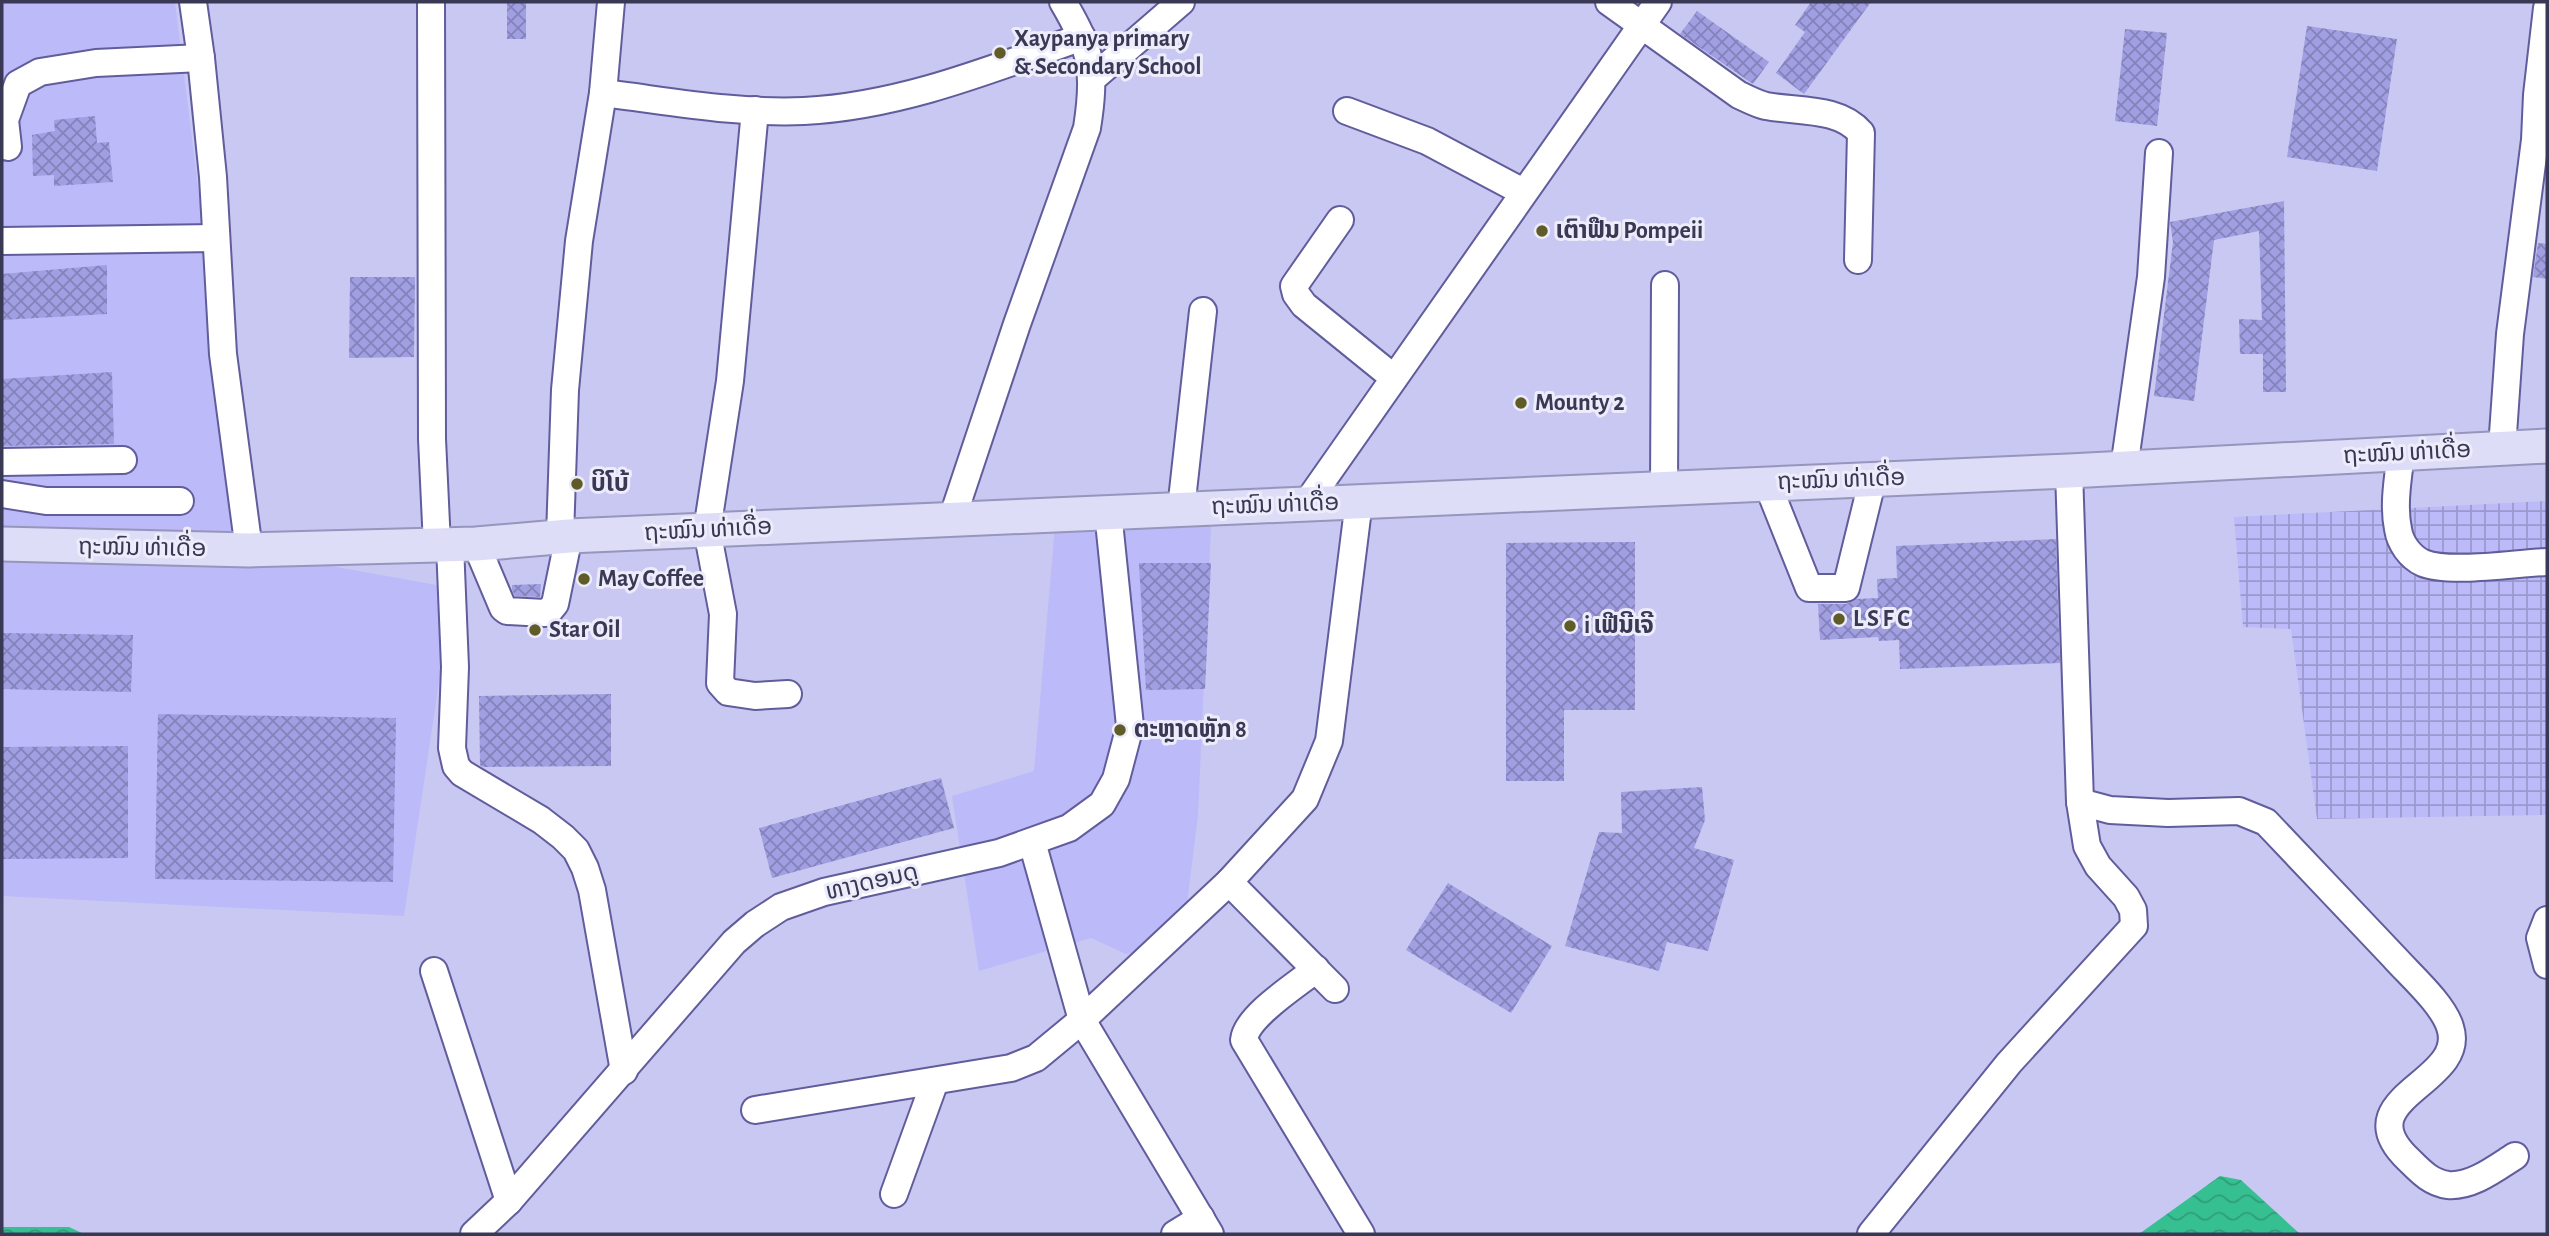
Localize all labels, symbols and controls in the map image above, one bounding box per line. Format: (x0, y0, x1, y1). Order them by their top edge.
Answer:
place label: Xaypanya primary & Secondary School (1014, 27, 1202, 79)
marker: Xaypanya primary & Secondary School (992, 45, 1008, 61)
place label: ເຕົາຟືນ Pompeii (1556, 216, 1703, 243)
marker: ເຕົາຟືນ Pompeii (1534, 223, 1550, 239)
place label: Mounty 2 (1535, 391, 1624, 415)
marker: Mounty 2 (1513, 395, 1529, 411)
street label: ຖະໝົນ ທ່າເດື່ອ (2342, 430, 2472, 468)
street label: ຖະໝົນ ທ່າເດື່ອ (1776, 458, 1906, 494)
place label: ບິໂບ້ (591, 468, 629, 496)
marker: ບິໂບ້ (569, 476, 585, 492)
street label: ຖະໝົນ ທ່າເດື່ອ (1210, 483, 1340, 519)
street label: ຖະໝົນ ທ່າເດື່ອ (643, 507, 773, 545)
street label: ຖະໝົນ ທ່າເດື່ອ (78, 527, 206, 561)
place label: May Coffee (598, 567, 704, 591)
marker: May Coffee (576, 571, 592, 587)
place label: L S F C (1853, 607, 1910, 631)
place label: i ເຟີນີເຈີ (1584, 610, 1654, 638)
marker: L S F C (1831, 611, 1847, 627)
place label: Star Oil (549, 618, 620, 642)
marker: i ເຟີນີເຈີ (1562, 618, 1578, 634)
marker: Star Oil (527, 622, 543, 638)
place label: ຕະຫຼາດຫຼັກ 8 (1134, 716, 1247, 743)
marker: ຕະຫຼາດຫຼັກ 8 (1112, 722, 1128, 738)
street label: ທາງດອນດູ (823, 860, 921, 906)

